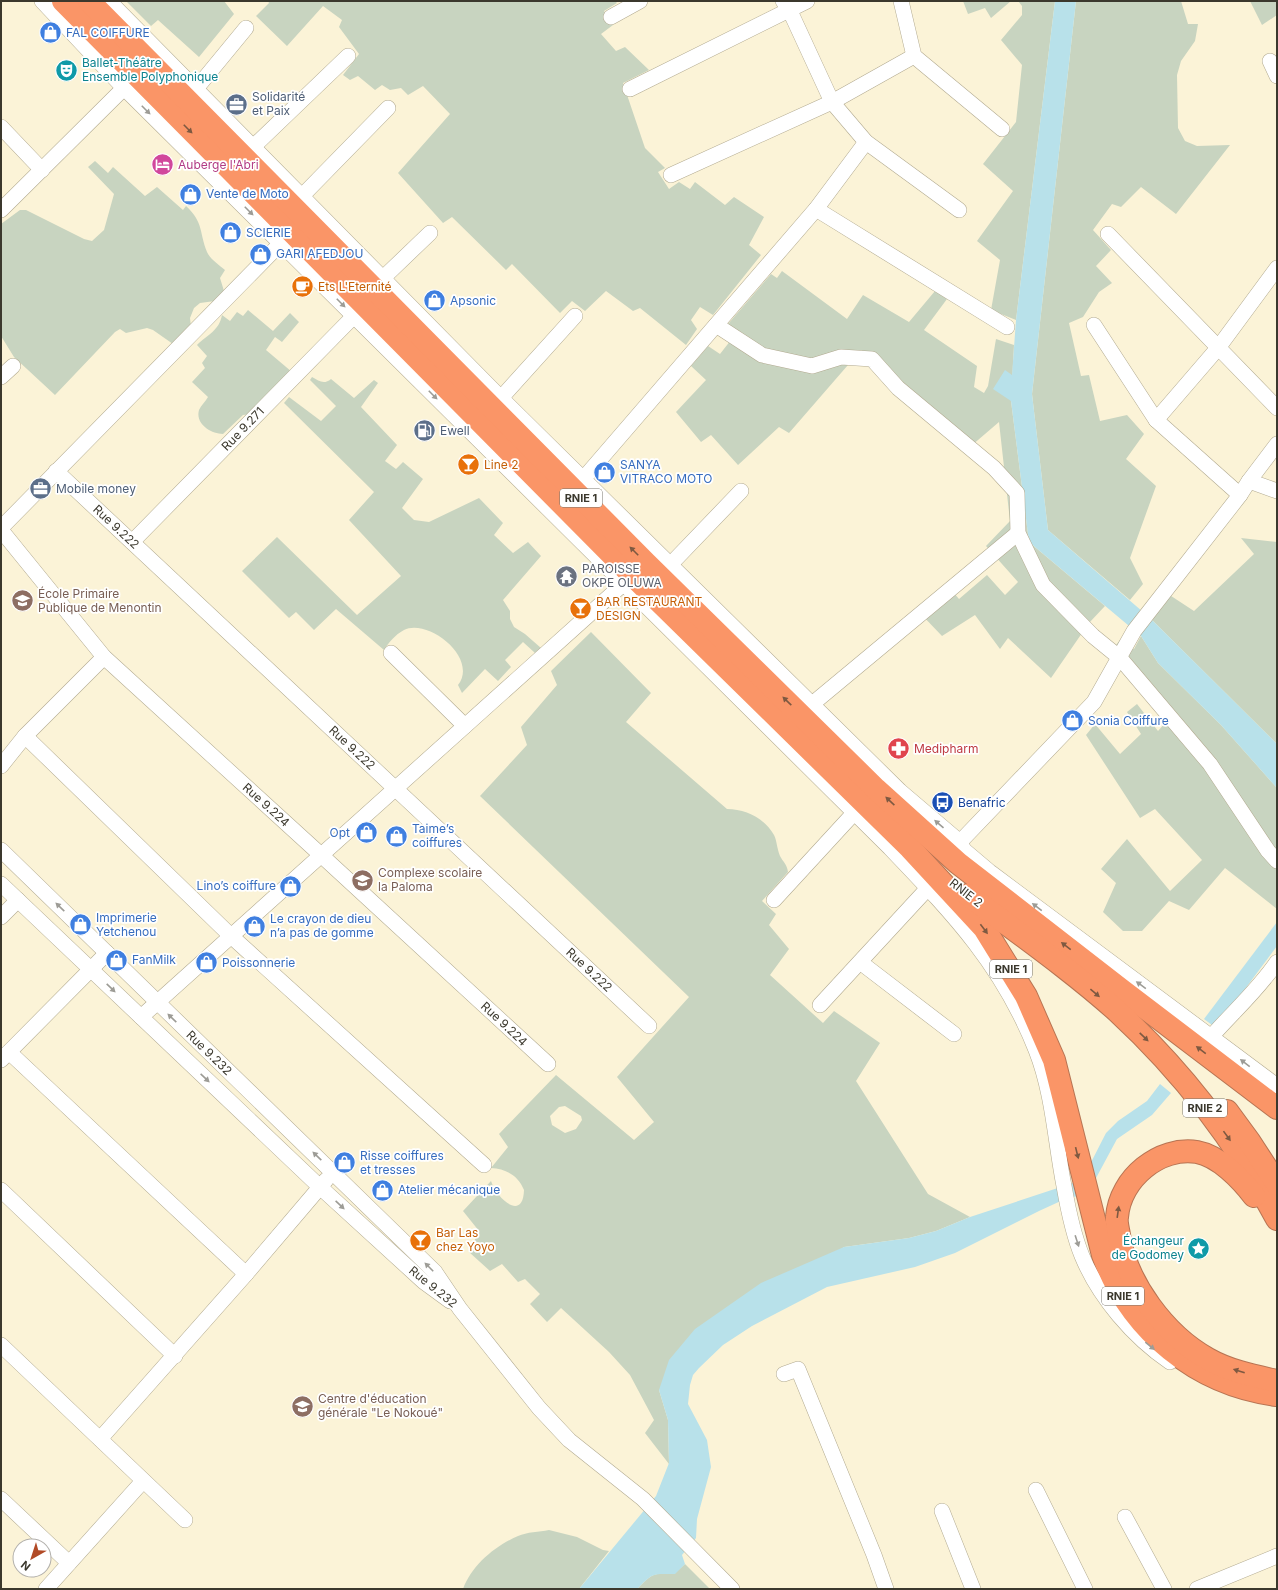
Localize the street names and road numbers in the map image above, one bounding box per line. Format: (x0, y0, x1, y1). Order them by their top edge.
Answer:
street label: Rue 9.271 (218, 404, 267, 454)
road number: RNIE 1 (560, 489, 602, 507)
street label: Rue 9.222 (90, 501, 143, 552)
street label: Rue 9.222 (326, 722, 379, 773)
street label: Rue 9.224 (240, 780, 293, 830)
street label: RNIE 2 (947, 875, 986, 910)
street label: Rue 9.222 (563, 944, 616, 995)
road number: RNIE 1 (990, 960, 1032, 978)
street label: Rue 9.224 (478, 998, 531, 1049)
street label: Rue 9.232 (183, 1027, 235, 1078)
road number: RNIE 2 (1183, 1099, 1227, 1117)
street label: Rue 9.232 (406, 1263, 461, 1311)
road number: RNIE 1 (1102, 1287, 1144, 1305)

